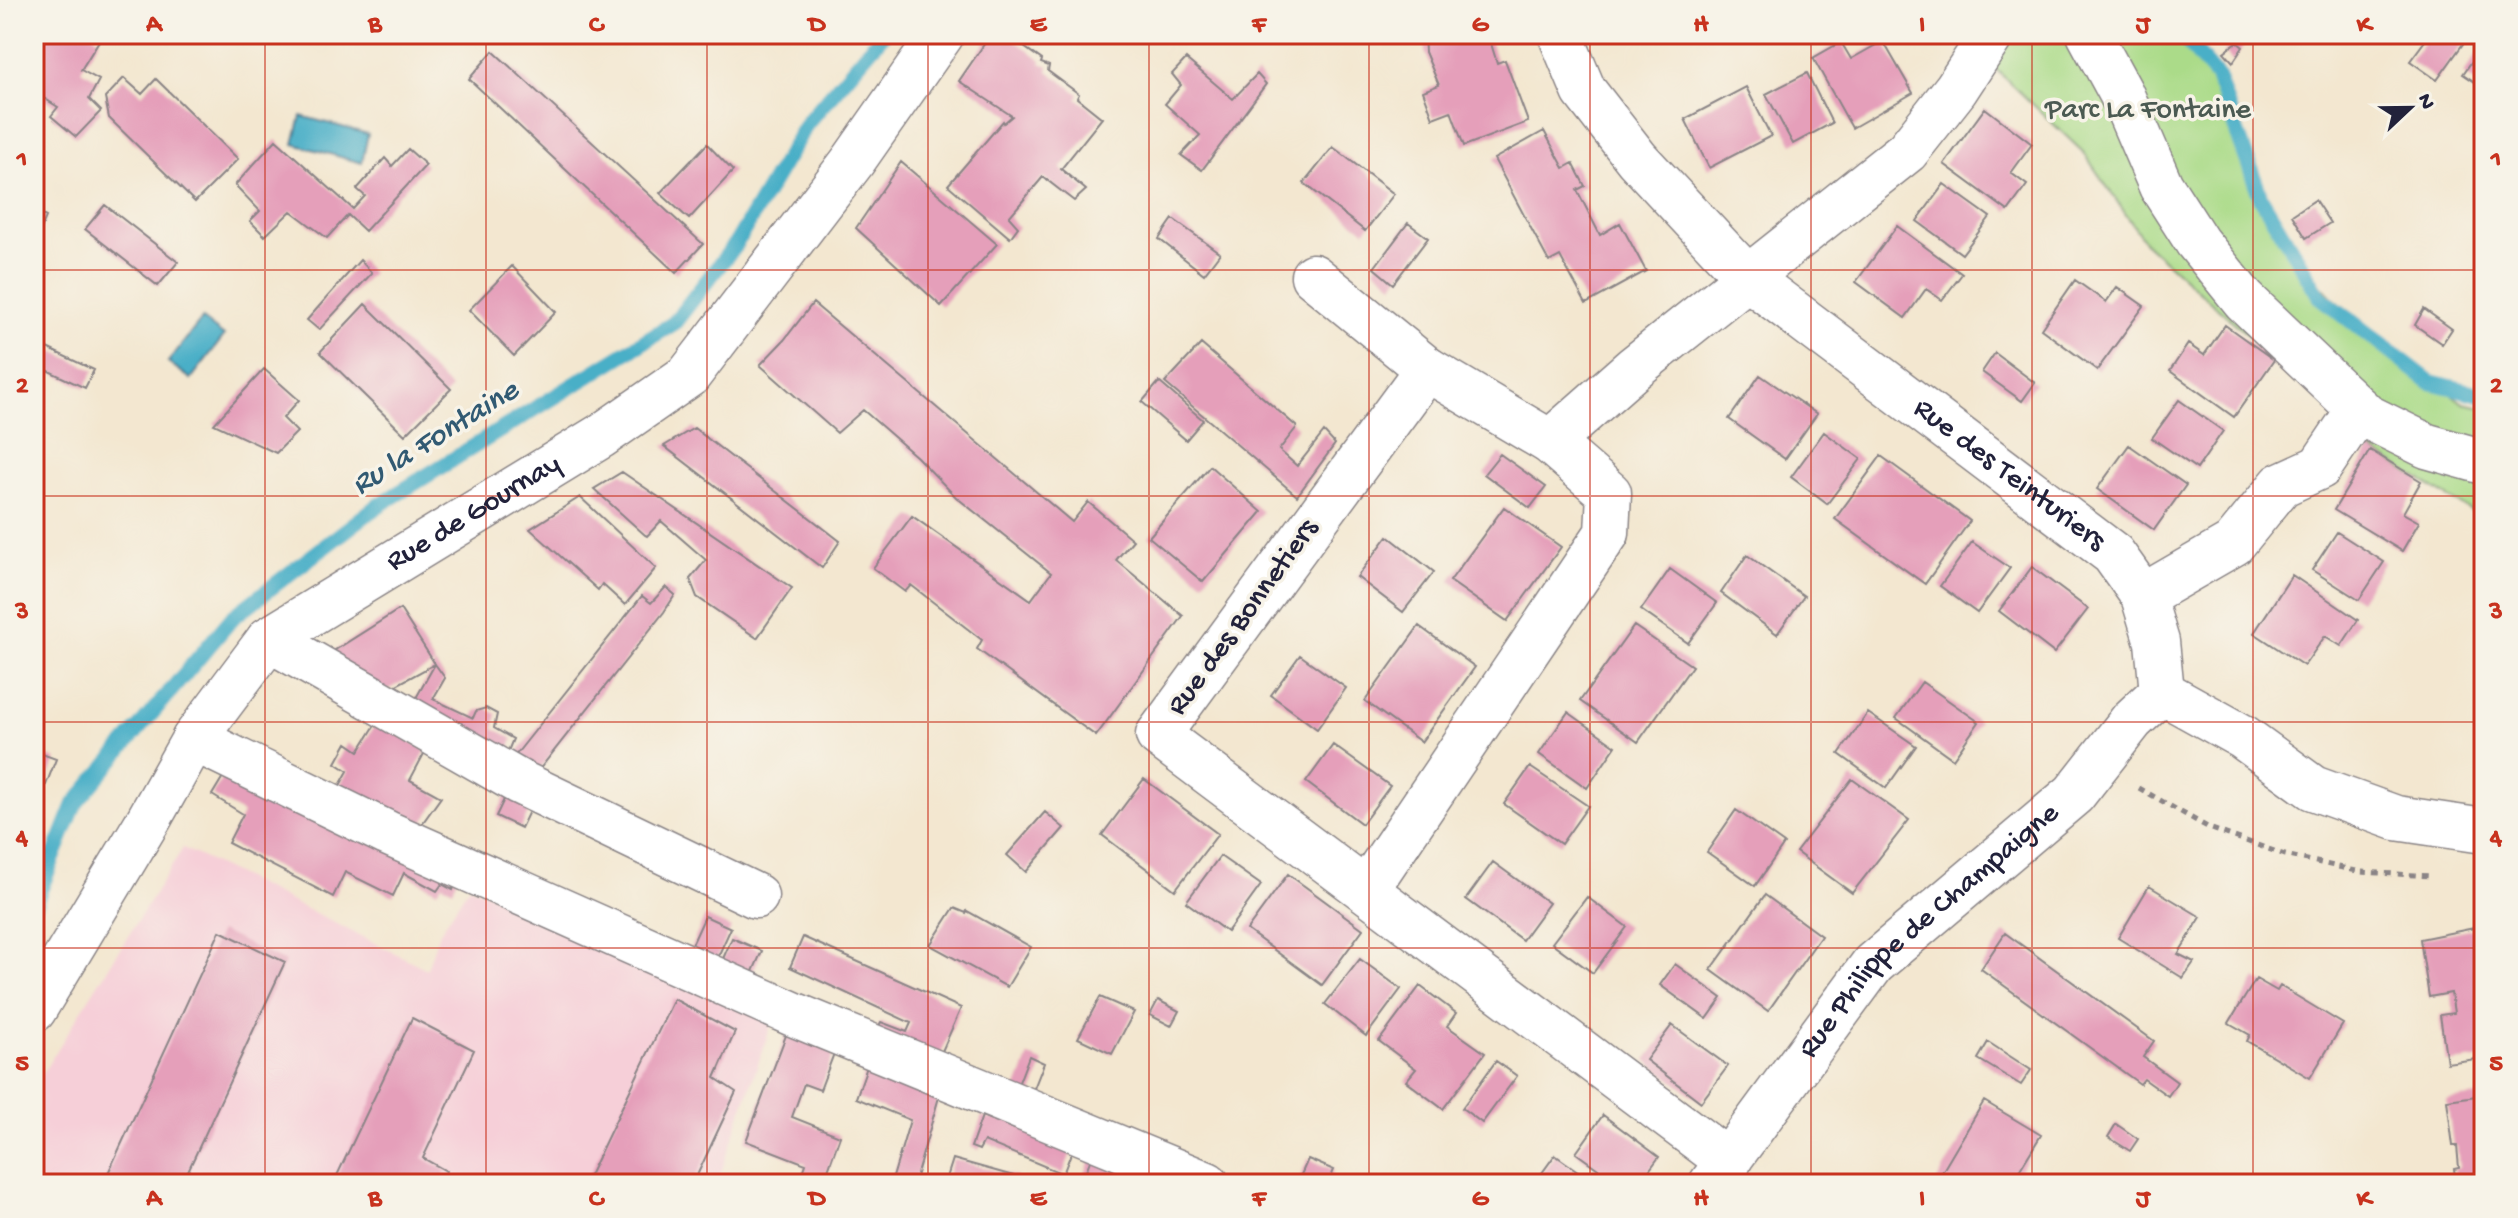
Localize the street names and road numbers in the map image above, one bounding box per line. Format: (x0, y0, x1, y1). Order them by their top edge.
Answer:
street label: Rue des Teinturiers (1906, 391, 2113, 560)
street label: Rue de Gournay (381, 447, 568, 580)
street label: Rue des Bonnetiers (1161, 512, 1328, 723)
street label: Rue Philippe de Champaigne (1792, 796, 2067, 1066)

